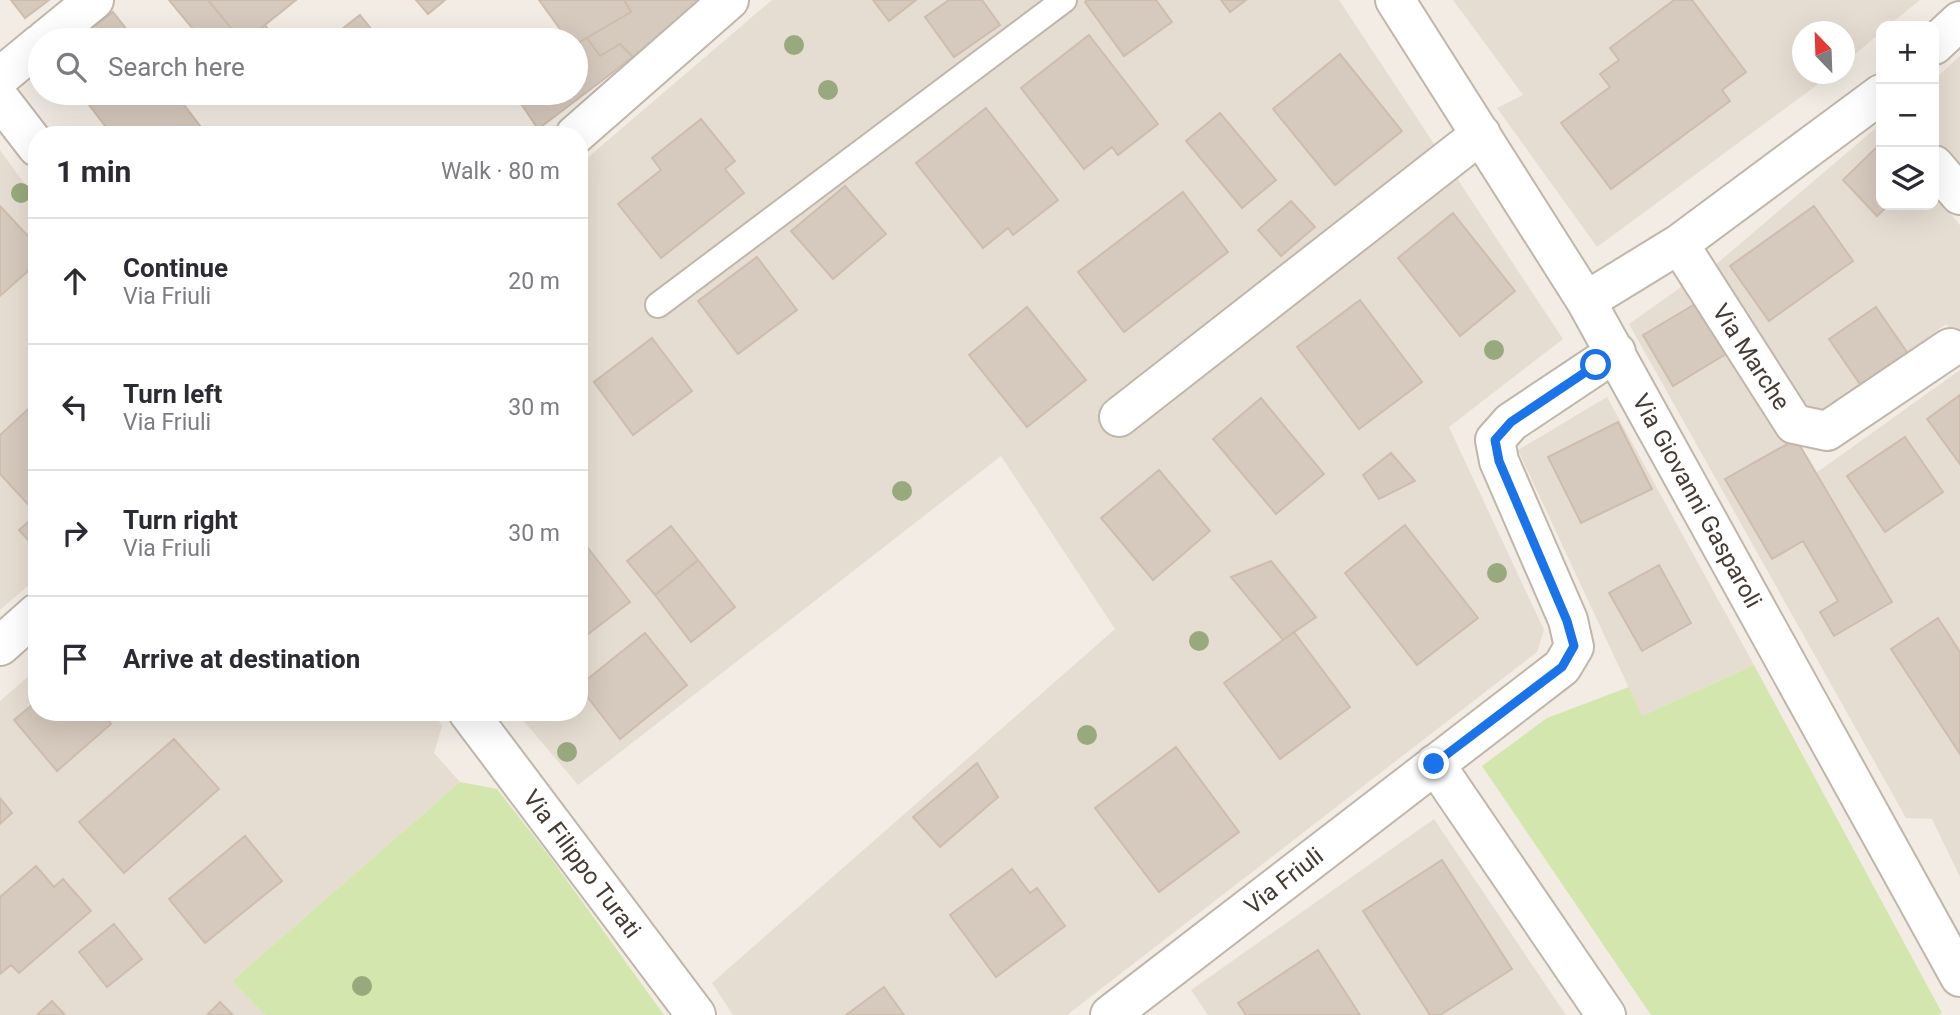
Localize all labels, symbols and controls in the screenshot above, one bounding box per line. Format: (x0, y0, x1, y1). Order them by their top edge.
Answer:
north arrow (1792, 21, 1855, 84)
map controls (1876, 21, 1939, 210)
button: + (1876, 21, 1939, 84)
search box (28, 28, 588, 105)
icon: search (52, 48, 90, 86)
text: Search here (108, 52, 245, 82)
button: − (1876, 84, 1939, 147)
button: layers (1876, 147, 1939, 210)
text: 1 min (56, 154, 131, 189)
text: Walk · 80 m (441, 158, 560, 185)
text: Continue (123, 253, 228, 283)
icon: ahead (56, 262, 94, 300)
text: 20 m (508, 268, 560, 295)
text: Via Friuli (123, 283, 211, 310)
street label: Via Marche (1706, 299, 1796, 415)
route start (1580, 349, 1611, 380)
text: Turn left (123, 379, 222, 409)
icon: left (56, 388, 94, 426)
street label: Via Giovanni Gasparoli (1627, 389, 1767, 613)
text: 30 m (508, 394, 560, 421)
text: Via Friuli (123, 409, 211, 436)
text: Turn right (123, 505, 238, 535)
icon: right (56, 514, 94, 552)
text: 30 m (508, 520, 560, 547)
text: Via Friuli (123, 535, 211, 562)
icon: arrive (56, 640, 94, 678)
text: Arrive at destination (123, 644, 360, 674)
route end (1418, 748, 1449, 779)
street label: Via Filippo Turati (517, 785, 647, 943)
street label: Via Friuli (1239, 842, 1329, 920)

